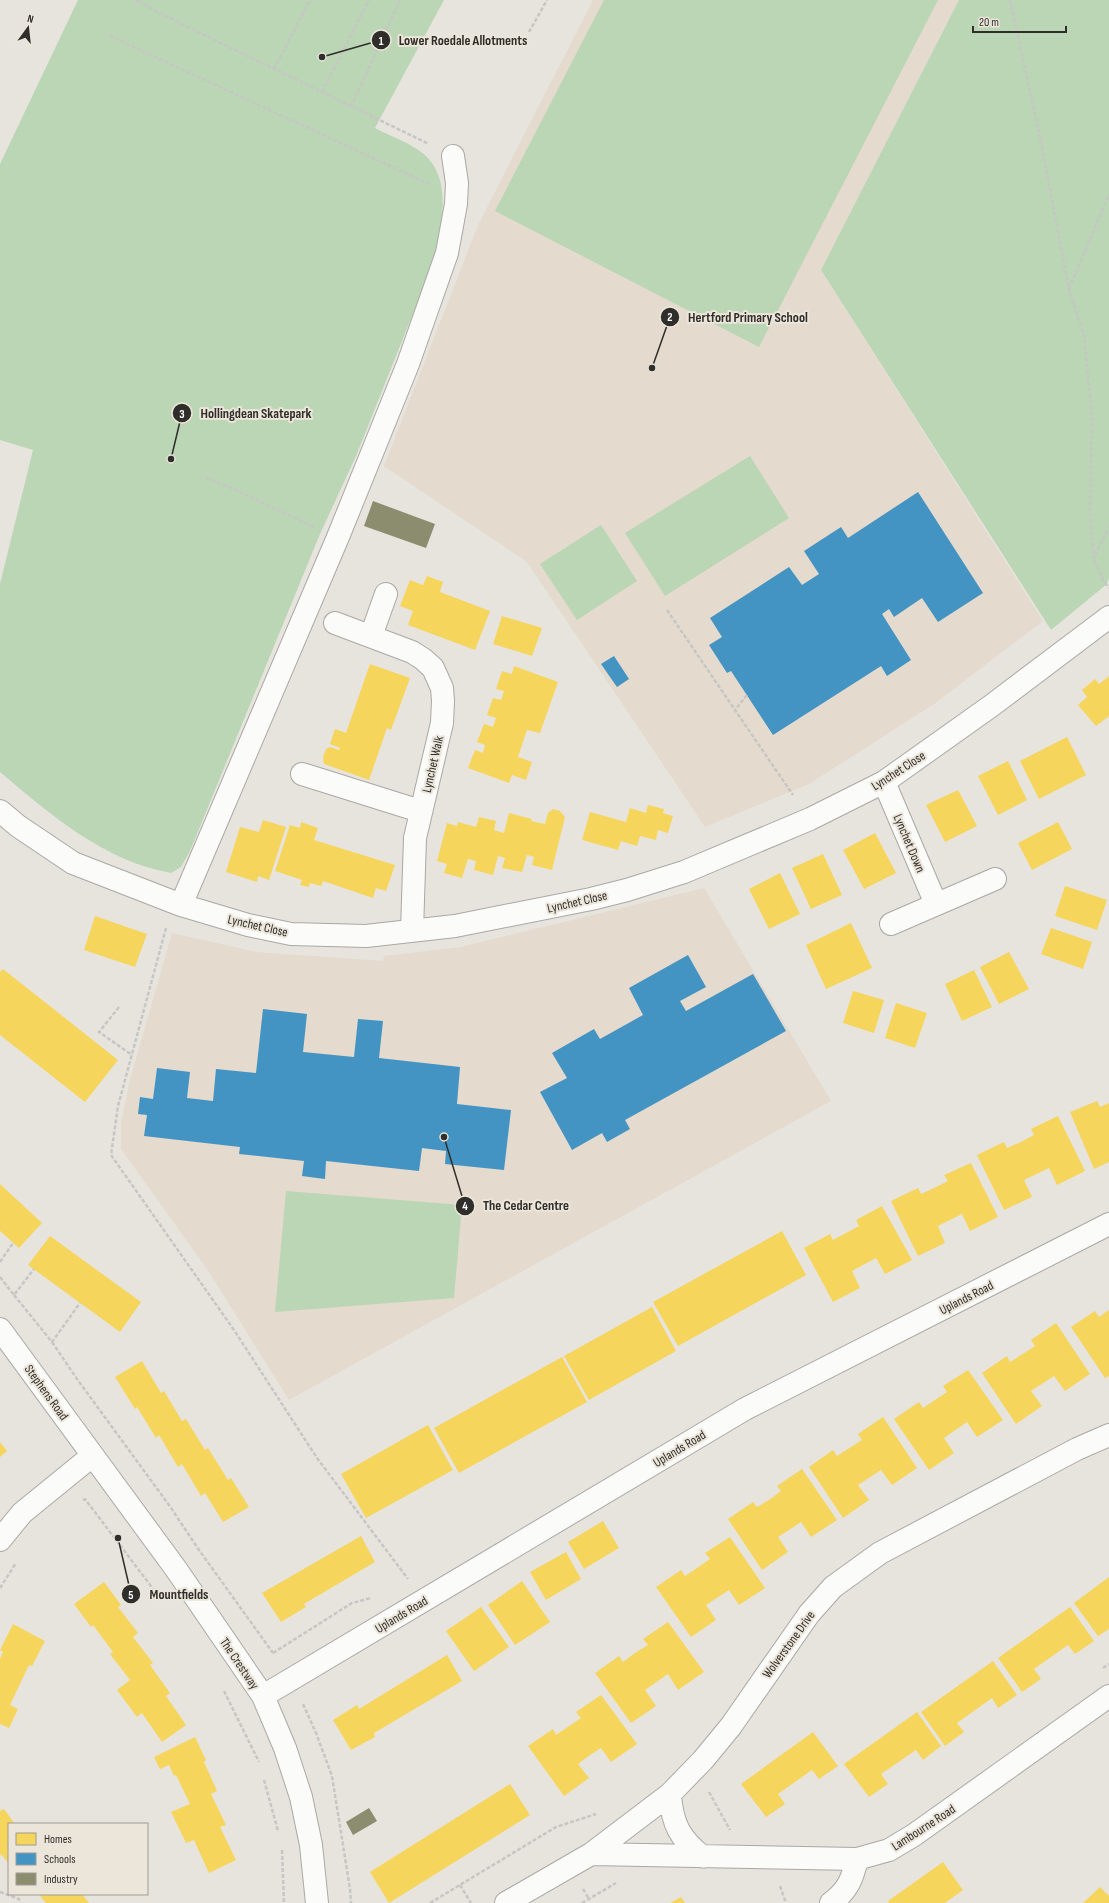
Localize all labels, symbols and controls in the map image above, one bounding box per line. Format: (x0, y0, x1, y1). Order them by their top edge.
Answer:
north arrow (8, 8, 48, 48)
scale bar (973, 8, 1066, 34)
text: N (26, 12, 35, 26)
text: 20 m (979, 15, 999, 30)
callout: Lower Roedale Allotments (371, 27, 535, 53)
text: Lower Roedale Allotments (399, 32, 527, 49)
text: 1 (379, 34, 384, 49)
callout: Hertford Primary School (660, 304, 816, 330)
text: Hertford Primary School (688, 309, 808, 326)
text: 2 (667, 310, 673, 325)
callout: Hollingdean Skatepark (172, 400, 319, 426)
text: Hollingdean Skatepark (201, 405, 312, 422)
text: 3 (179, 407, 185, 422)
street label: Lynchet Walk (419, 734, 447, 794)
street label: Lynchet Close (869, 747, 929, 794)
street label: Lynchet Down (890, 812, 928, 875)
street label: Lynchet Close (546, 887, 609, 917)
street label: Lynchet Close (226, 911, 289, 941)
callout: The Cedar Centre (455, 1193, 577, 1219)
text: The Cedar Centre (483, 1197, 569, 1214)
text: 4 (462, 1199, 468, 1214)
street label: Uplands Road (937, 1277, 996, 1318)
street label: Stephens Road (21, 1362, 72, 1423)
street label: Uplands Road (650, 1427, 709, 1471)
callout: Mountfields (121, 1581, 216, 1607)
text: Mountfields (150, 1586, 208, 1603)
text: 5 (128, 1588, 134, 1603)
street label: Uplands Road (372, 1593, 431, 1637)
street label: Wolverstone Drive (759, 1608, 819, 1681)
street label: The Crestway (216, 1635, 262, 1692)
street label: Lambourne Road (889, 1801, 958, 1854)
legend (8, 1823, 148, 1895)
text: Homes (44, 1832, 72, 1847)
text: Schools (44, 1852, 76, 1867)
text: Industry (44, 1872, 78, 1887)

